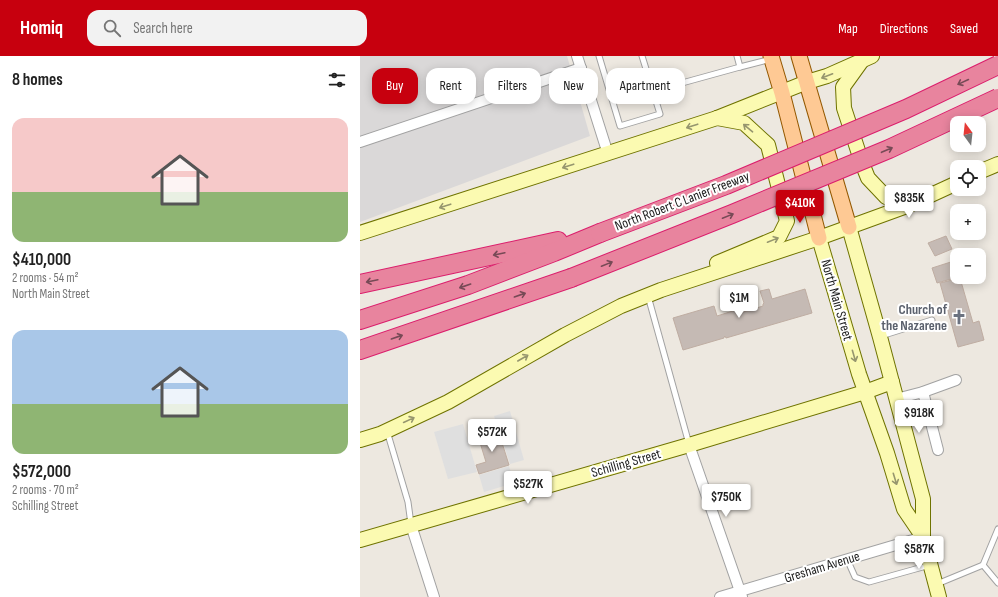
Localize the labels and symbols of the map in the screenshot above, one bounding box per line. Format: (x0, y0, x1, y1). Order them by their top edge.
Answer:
one-way arrow (821, 72, 833, 80)
one-way arrow (957, 79, 969, 86)
north arrow (950, 116, 986, 152)
one-way arrow (686, 123, 699, 130)
one-way arrow (743, 123, 753, 132)
one-way arrow (880, 146, 892, 153)
one-way arrow (562, 163, 575, 170)
street label: North Robert C Lanier Freeway (612, 167, 752, 234)
pin: $835K (881, 185, 937, 219)
pin: $410K (772, 190, 828, 224)
one-way arrow (438, 203, 451, 210)
one-way arrow (721, 212, 733, 219)
one-way arrow (767, 235, 779, 243)
one-way arrow (493, 250, 506, 258)
street label: North Main Street (817, 257, 857, 343)
one-way arrow (601, 259, 613, 267)
one-way arrow (366, 278, 379, 286)
one-way arrow (459, 282, 471, 290)
pin: $1M (720, 285, 758, 319)
one-way arrow (514, 291, 526, 299)
place label: Church of the Nazarene (881, 301, 948, 334)
church icon: Church of the Nazarene (950, 308, 968, 326)
one-way arrow (390, 333, 403, 340)
one-way arrow (851, 349, 858, 362)
one-way arrow (517, 354, 529, 362)
pin: $918K (891, 400, 947, 434)
one-way arrow (403, 416, 415, 423)
pin: $572K (464, 419, 520, 453)
street label: Schilling Street (589, 445, 663, 481)
pin: $527K (500, 471, 556, 505)
one-way arrow (892, 472, 899, 485)
pin: $750K (698, 484, 754, 518)
pin: $587K (891, 536, 947, 570)
street label: Gresham Avenue (782, 547, 862, 587)

